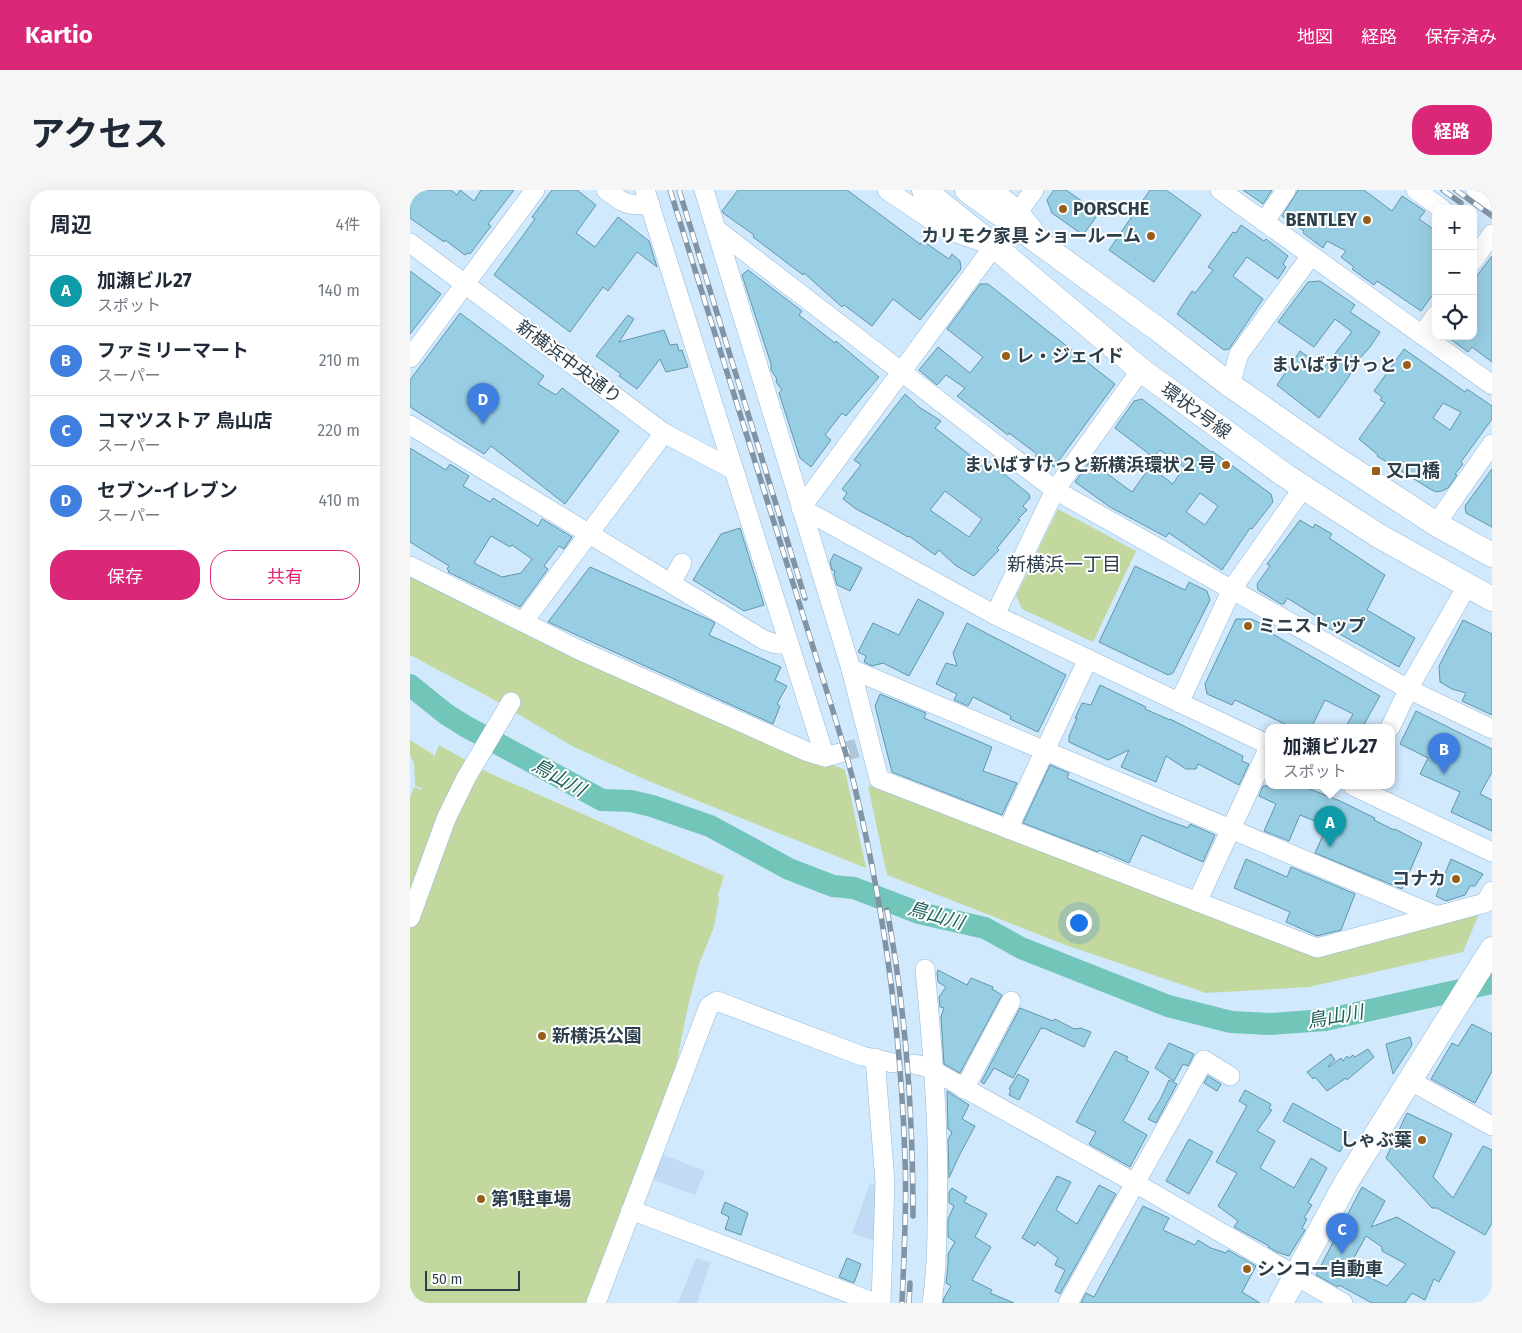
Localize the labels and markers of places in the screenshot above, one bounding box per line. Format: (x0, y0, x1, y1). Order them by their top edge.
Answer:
place label: PORSCHE (1073, 198, 1149, 220)
marker: PORSCHE (1057, 203, 1069, 215)
place label: BENTLEY (1285, 209, 1357, 231)
marker: BENTLEY (1361, 214, 1373, 226)
place label: カリモク家具 ショールーム (921, 225, 1141, 247)
marker: カリモク家具 ショールーム (1145, 230, 1157, 242)
place label: レ・ジェイド (1016, 345, 1124, 367)
marker: レ・ジェイド (1000, 350, 1012, 362)
place label: まいばすけっと (1271, 354, 1397, 376)
marker: まいばすけっと (1401, 359, 1413, 371)
pin: D (467, 383, 499, 424)
place label: まいばすけっと新横浜環状２号 (964, 454, 1216, 476)
marker: まいばすけっと新横浜環状２号 (1220, 459, 1232, 471)
place label: 又口橋 (1386, 460, 1440, 482)
marker: 又口橋 (1370, 465, 1382, 477)
place label: ミニストップ (1258, 615, 1366, 637)
marker: ミニストップ (1242, 620, 1254, 632)
pin: B (1428, 733, 1460, 774)
pin: A (1314, 806, 1346, 847)
place label: コナカ (1392, 868, 1446, 890)
marker: コナカ (1450, 873, 1462, 885)
place label: 新横浜公園 (552, 1025, 642, 1047)
marker: 新横浜公園 (536, 1030, 548, 1042)
place label: しゃぶ葉 (1340, 1129, 1412, 1151)
marker: しゃぶ葉 (1416, 1134, 1428, 1146)
place label: 第1駐車場 (491, 1188, 571, 1210)
marker: 第1駐車場 (475, 1193, 487, 1205)
pin: C (1326, 1213, 1358, 1254)
place label: シンコー自動車 (1257, 1258, 1383, 1280)
marker: シンコー自動車 (1241, 1263, 1253, 1275)

